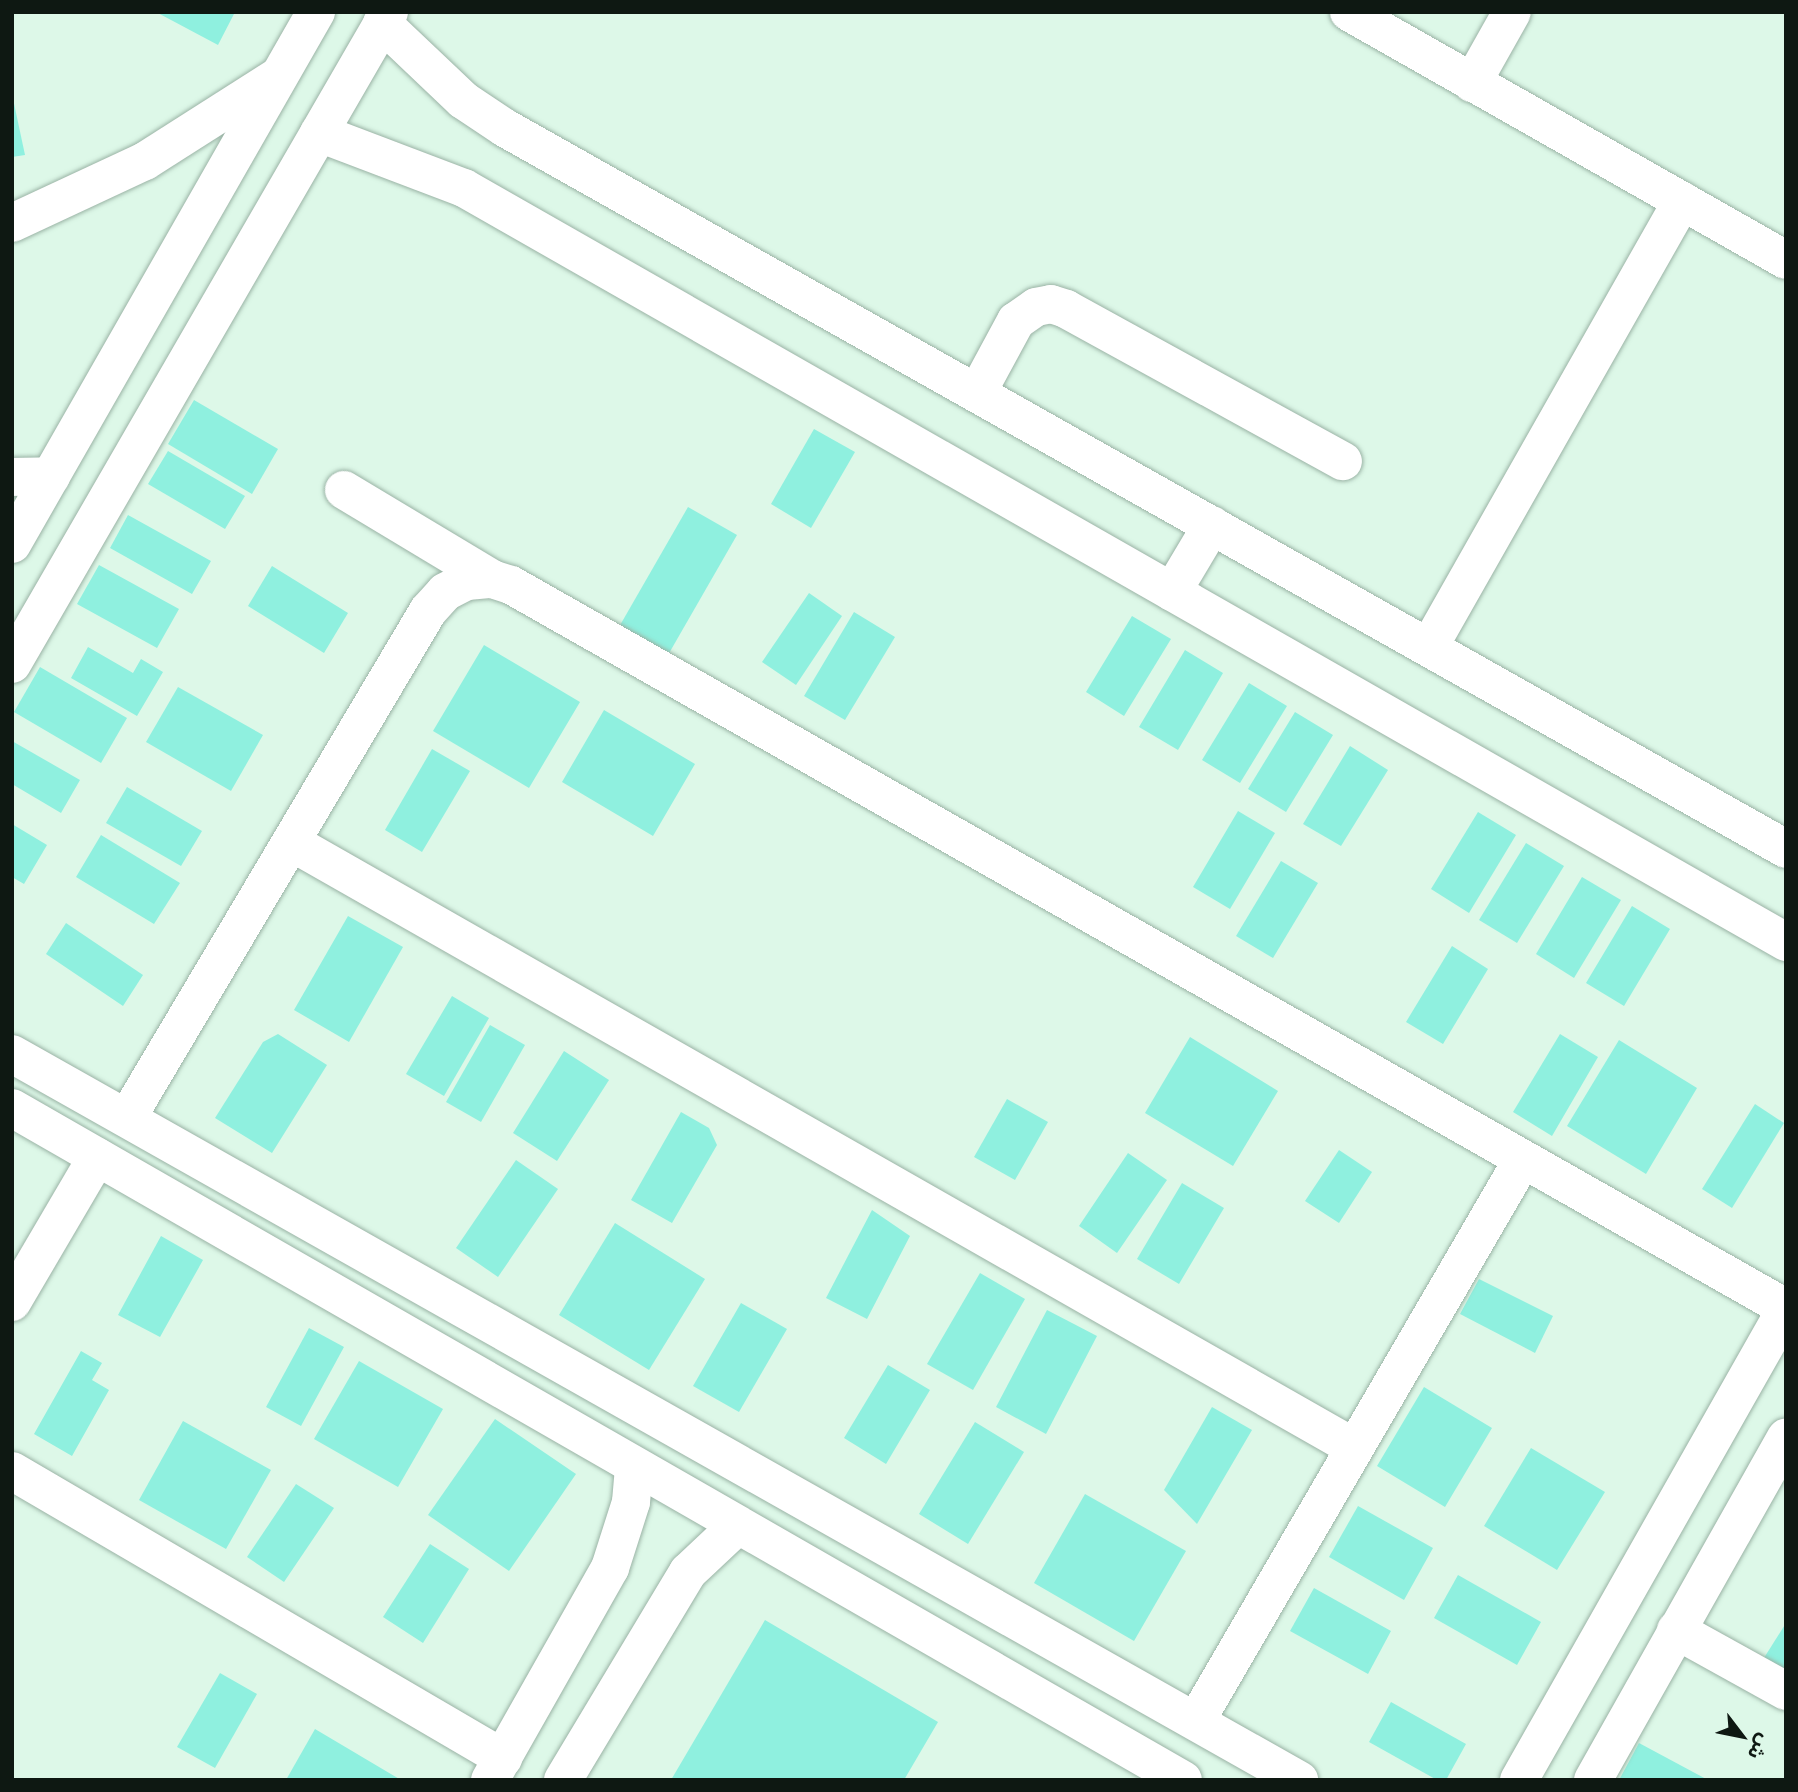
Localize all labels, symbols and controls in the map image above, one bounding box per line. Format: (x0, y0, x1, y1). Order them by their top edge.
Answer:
north arrow (1707, 1701, 1777, 1771)
text: ش (1743, 1730, 1777, 1765)

